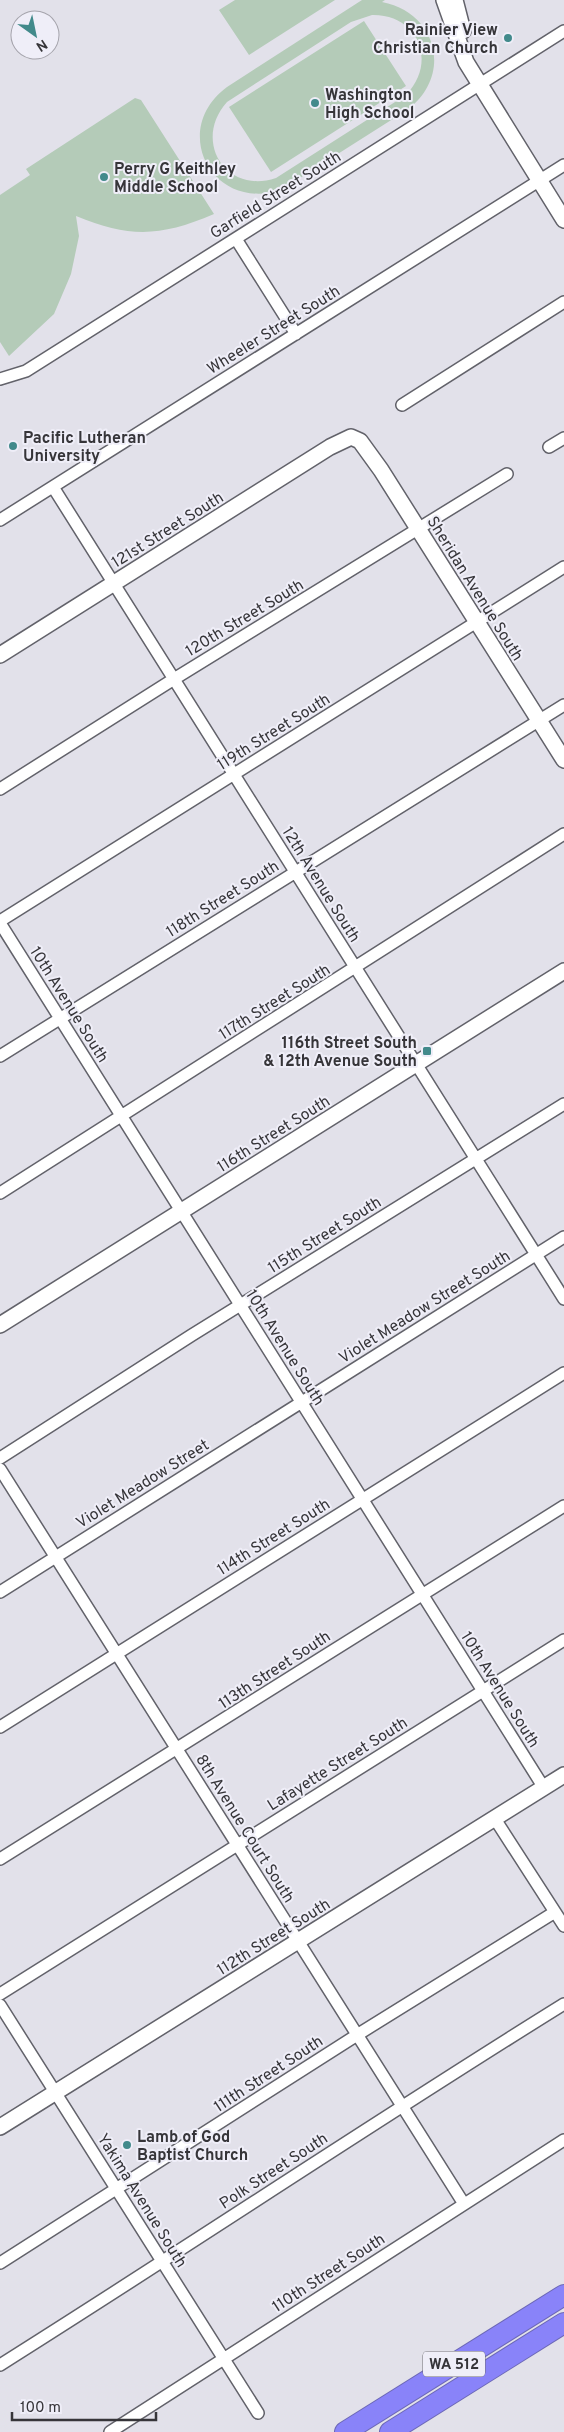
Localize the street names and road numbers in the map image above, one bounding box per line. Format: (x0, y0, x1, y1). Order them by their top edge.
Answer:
street label: Garfield Street South (207, 147, 345, 244)
street label: Wheeler Street South (204, 282, 344, 380)
street label: 121st Street South (108, 488, 228, 573)
street label: Sheridan Avenue South (422, 513, 527, 665)
street label: 120th Street South (182, 576, 308, 662)
street label: 119th Street South (214, 690, 334, 776)
street label: 12th Avenue South (277, 823, 364, 947)
street label: 118th Street South (163, 857, 283, 943)
street label: 10th Avenue South (25, 943, 112, 1067)
street label: 117th Street South (215, 960, 335, 1045)
street label: 116th Street South (214, 1092, 334, 1178)
street label: 115th Street South (265, 1193, 386, 1279)
street label: Violet Meadow Street South (336, 1247, 515, 1369)
street label: 10th Avenue South (241, 1286, 328, 1410)
street label: Violet Meadow Street (73, 1436, 213, 1534)
street label: 114th Street South (214, 1495, 334, 1581)
street label: 113th Street South (215, 1627, 335, 1714)
street label: 10th Avenue South (456, 1628, 543, 1752)
street label: Lafayette Street South (264, 1713, 412, 1816)
street label: 8th Avenue Court South (190, 1751, 298, 1907)
street label: 112th Street South (214, 1895, 334, 1981)
street label: 111th Street South (211, 2032, 327, 2117)
street label: Polk Street South (216, 2129, 332, 2214)
street label: Yakima Avenue South (92, 2130, 191, 2272)
street label: 110th Street South (269, 2230, 389, 2318)
road number: WA 512 (423, 2352, 485, 2376)

